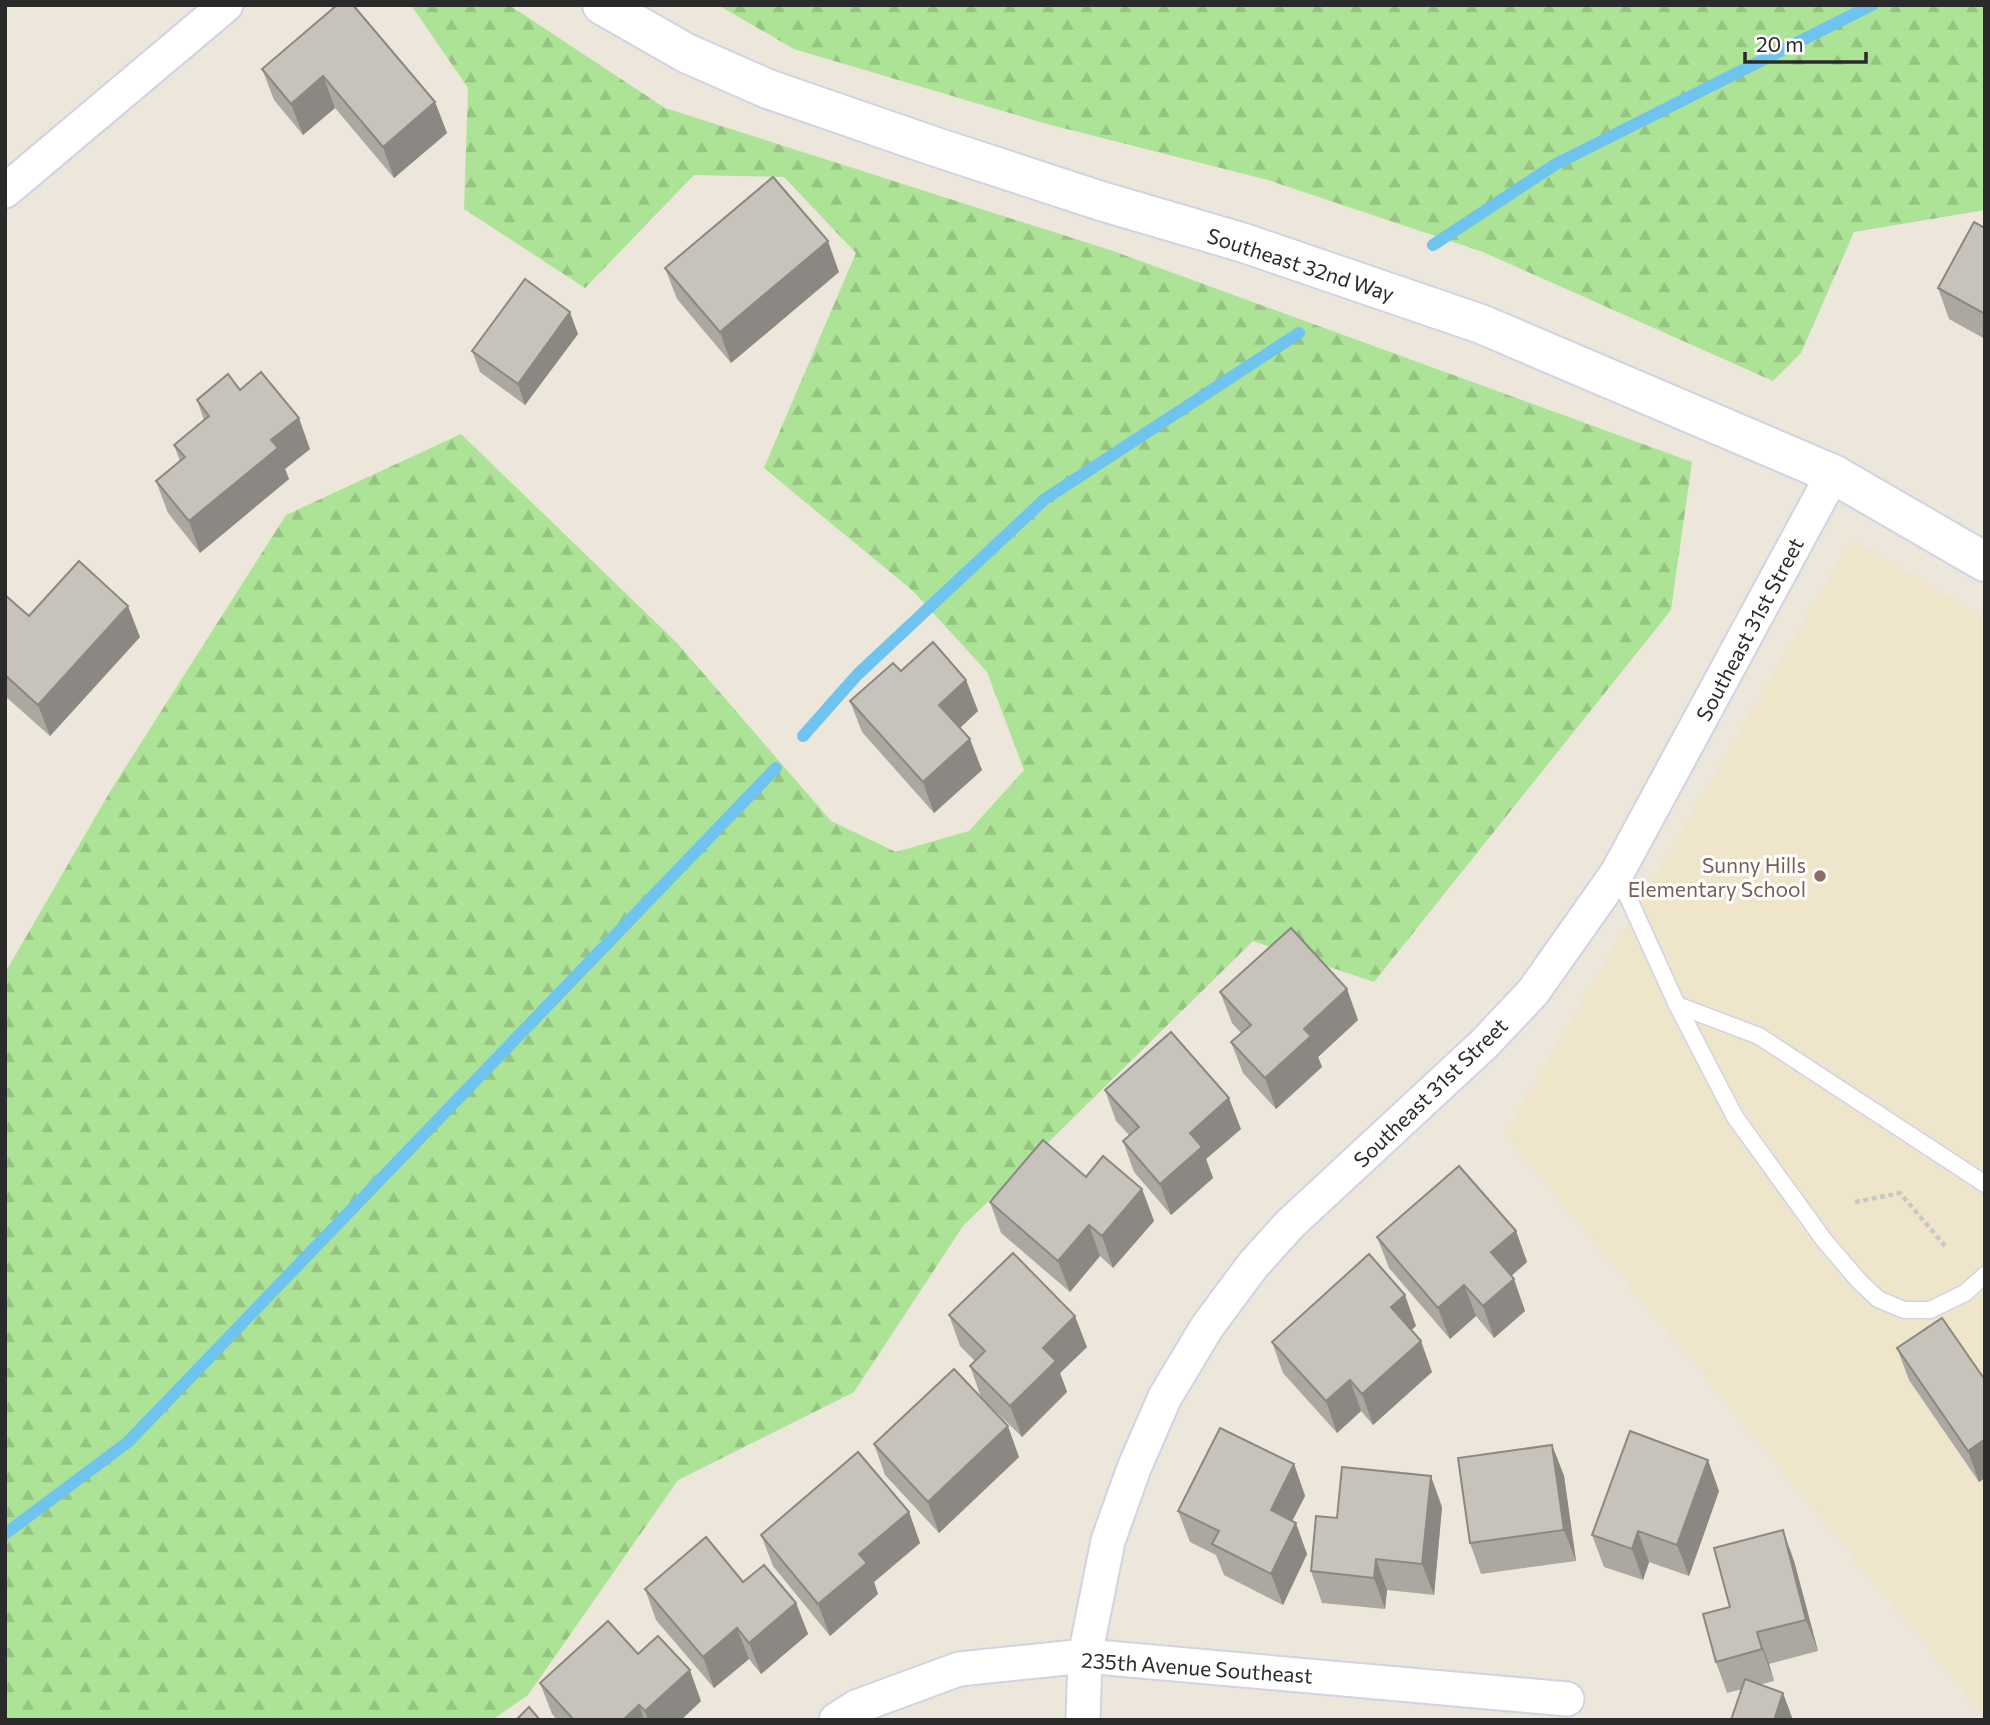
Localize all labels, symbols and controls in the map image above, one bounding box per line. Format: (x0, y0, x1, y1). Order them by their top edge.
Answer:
scale bar (1745, 21, 1866, 65)
text: 20 m (1756, 31, 1804, 56)
street label: Southeast 32nd Way (1204, 222, 1398, 306)
street label: Southeast 31st Street (1690, 533, 1808, 725)
place label: Sunny Hills Elementary School (1628, 852, 1806, 901)
marker: Sunny Hills Elementary School (1812, 868, 1828, 884)
street label: Southeast 31st Street (1348, 1012, 1512, 1172)
street label: 235th Avenue Southeast (1081, 1646, 1313, 1688)

